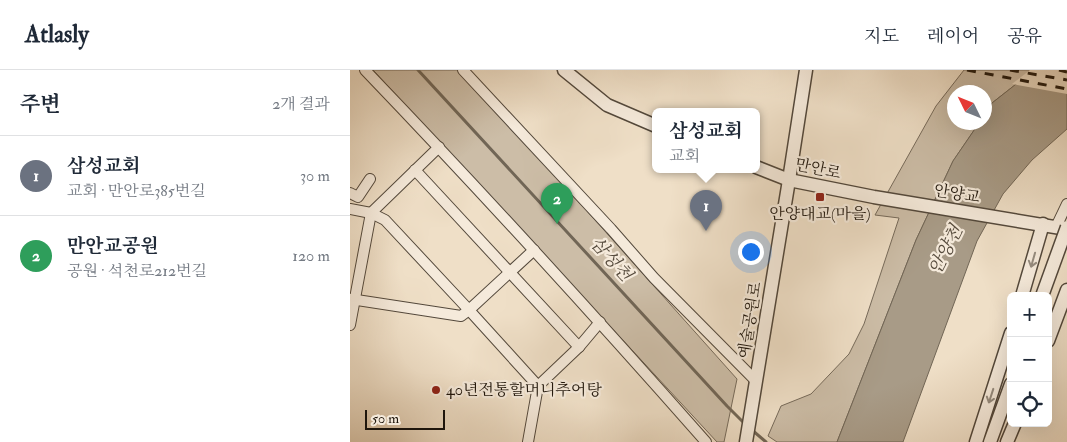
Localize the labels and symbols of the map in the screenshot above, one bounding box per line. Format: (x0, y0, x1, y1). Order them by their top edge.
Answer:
north arrow (947, 85, 992, 130)
street label: 만안로 (793, 154, 843, 184)
street label: 안양교 (933, 180, 981, 208)
pin: 2 (541, 183, 573, 224)
pin: 1 (690, 190, 722, 231)
marker: 안양대교(마을) (814, 191, 826, 203)
place label: 안양대교(마을) (769, 204, 871, 224)
water label: 안양천 (924, 220, 969, 278)
water label: 삼성천 (585, 232, 638, 287)
your location (738, 239, 764, 265)
one-way arrow (1027, 251, 1037, 267)
street label: 예술공원로 (734, 280, 766, 360)
place label: 40년전통할머니추어탕 (446, 380, 602, 400)
marker: 40년전통할머니추어탕 (430, 384, 442, 396)
one-way arrow (985, 387, 995, 403)
scale bar (365, 407, 445, 430)

